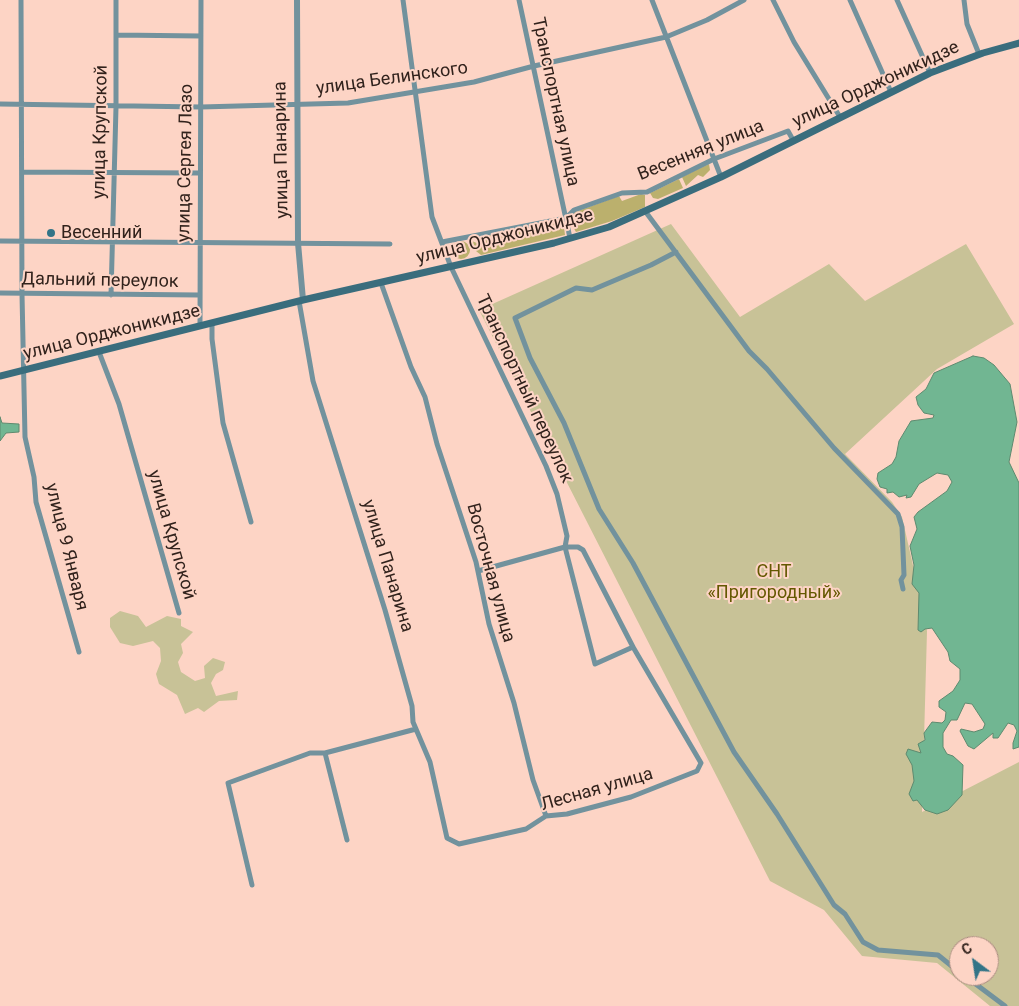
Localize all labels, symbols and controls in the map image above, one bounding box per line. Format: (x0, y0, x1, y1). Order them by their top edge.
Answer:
street label: Транспортная улица (527, 16, 583, 188)
street label: улица Орджоникидзе (789, 37, 963, 133)
street label: улица Белинского (315, 58, 469, 100)
street label: улица Крупской (89, 65, 113, 199)
street label: улица Панарина (270, 81, 294, 219)
street label: улица Сергея Лазо (174, 84, 198, 242)
street label: Весенняя улица (635, 116, 767, 186)
street label: улица Орджоникидзе (414, 205, 596, 269)
place label: Весенний (61, 222, 142, 244)
marker: Весенний (45, 227, 57, 239)
street label: Дальний переулок (21, 269, 179, 293)
street label: Транспортный переулок (471, 291, 577, 487)
street label: улица Орджоникидзе (21, 301, 203, 365)
street label: улица Крупской (142, 468, 200, 602)
street label: улица 9 Января (40, 481, 92, 613)
street label: улица Панарина (357, 497, 417, 635)
street label: Восточная улица (461, 501, 519, 645)
park label: СНТ «Пригородный» (707, 561, 841, 604)
street label: Лесная улица (538, 764, 656, 816)
north arrow (949, 936, 999, 986)
text: С (959, 940, 975, 958)

